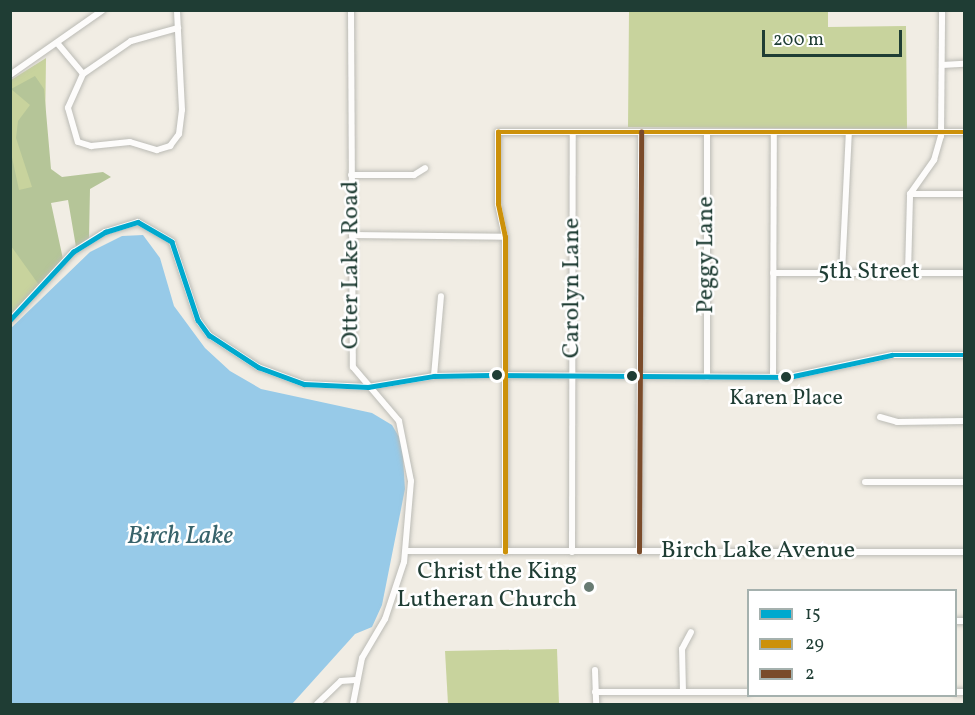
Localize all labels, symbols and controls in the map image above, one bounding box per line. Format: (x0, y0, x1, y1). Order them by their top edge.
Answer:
scale bar (765, 18, 904, 56)
text: 200 m (773, 28, 824, 53)
street label: Otter Lake Road (338, 181, 366, 349)
street label: Peggy Lane (693, 196, 721, 314)
street label: Carolyn Lane (559, 218, 587, 358)
street label: 5th Street (818, 259, 920, 287)
unlabelled marker (491, 369, 503, 381)
unlabelled marker (626, 370, 638, 382)
marker: Karen Place (780, 371, 792, 383)
place label: Karen Place (729, 386, 843, 412)
water label: Birch Lake (127, 521, 233, 553)
street label: Birch Lake Avenue (661, 538, 855, 566)
place label: Christ the King Lutheran Church (397, 559, 577, 615)
marker: Christ the King Lutheran Church (582, 580, 596, 594)
legend (747, 589, 957, 697)
text: 15 (805, 602, 821, 627)
text: 29 (805, 632, 824, 657)
text: 2 (805, 662, 815, 687)

